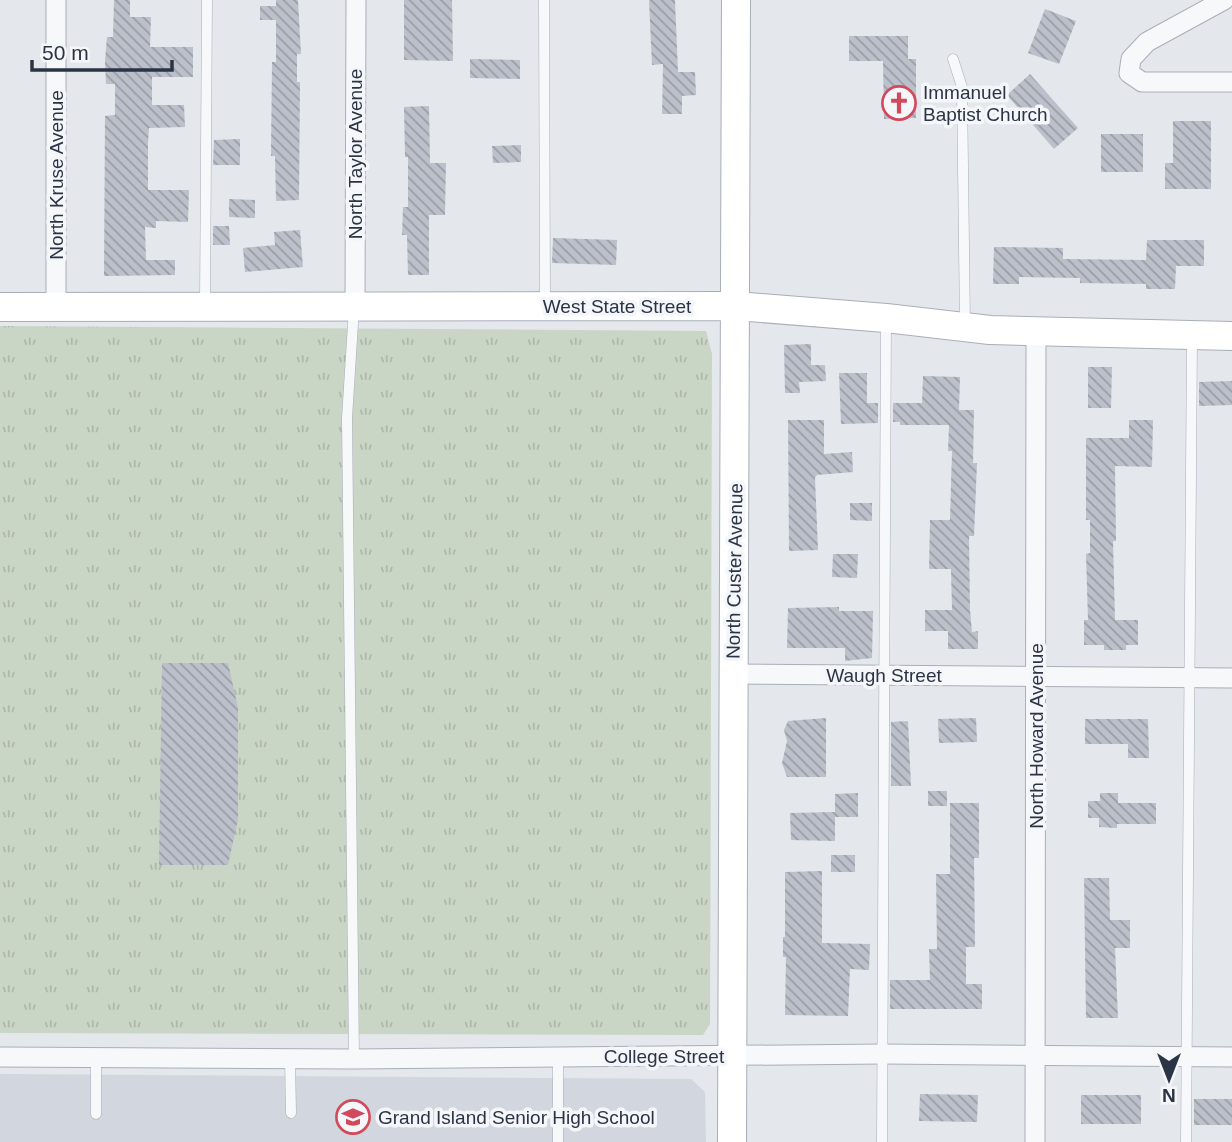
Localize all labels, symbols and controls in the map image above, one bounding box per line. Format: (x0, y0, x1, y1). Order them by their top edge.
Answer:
scale bar (32, 28, 172, 72)
text: 50 m (42, 41, 89, 64)
street label: North Taylor Avenue (345, 69, 366, 239)
place label: Immanuel Baptist Church (923, 82, 1048, 125)
church icon: Immanuel Baptist Church (880, 84, 918, 122)
street label: North Kruse Avenue (46, 90, 67, 260)
street label: West State Street (543, 296, 692, 317)
street label: North Custer Avenue (722, 483, 747, 659)
street label: North Howard Avenue (1026, 643, 1047, 829)
street label: Waugh Street (826, 665, 942, 686)
north arrow (1134, 1044, 1204, 1114)
street label: College Street (604, 1046, 725, 1067)
text: N (1162, 1085, 1176, 1106)
school or university icon: Grand Island Senior High School (334, 1098, 372, 1136)
place label: Grand Island Senior High School (378, 1107, 655, 1128)

